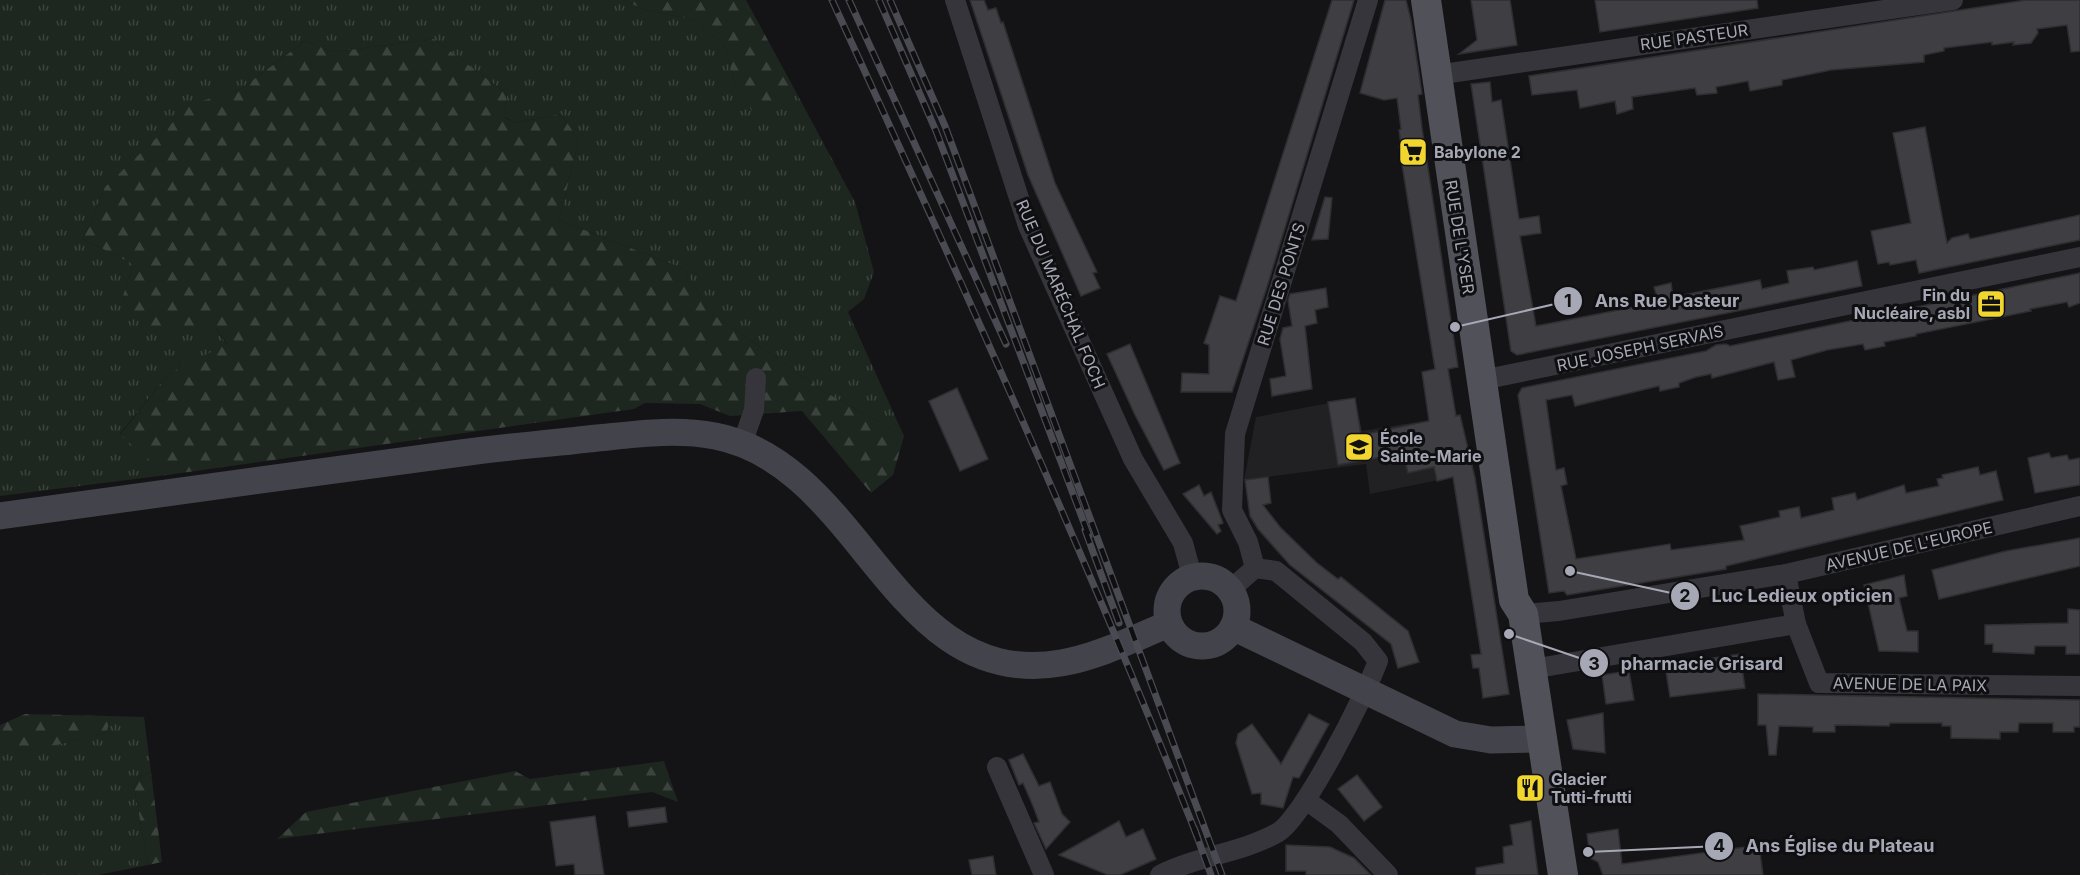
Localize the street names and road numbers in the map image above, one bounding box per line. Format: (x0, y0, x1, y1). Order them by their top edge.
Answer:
street label: RUE PASTEUR (1639, 20, 1749, 54)
street label: RUE DE L'YSER (1441, 178, 1479, 296)
street label: RUE DU MARÉCHAL FOCH (1012, 197, 1110, 391)
street label: RUE DES PONTS (1253, 220, 1309, 348)
street label: RUE JOSEPH SERVAIS (1555, 321, 1725, 375)
street label: AVENUE DE L'EUROPE (1824, 517, 1994, 575)
street label: AVENUE DE LA PAIX (1833, 673, 1987, 695)

